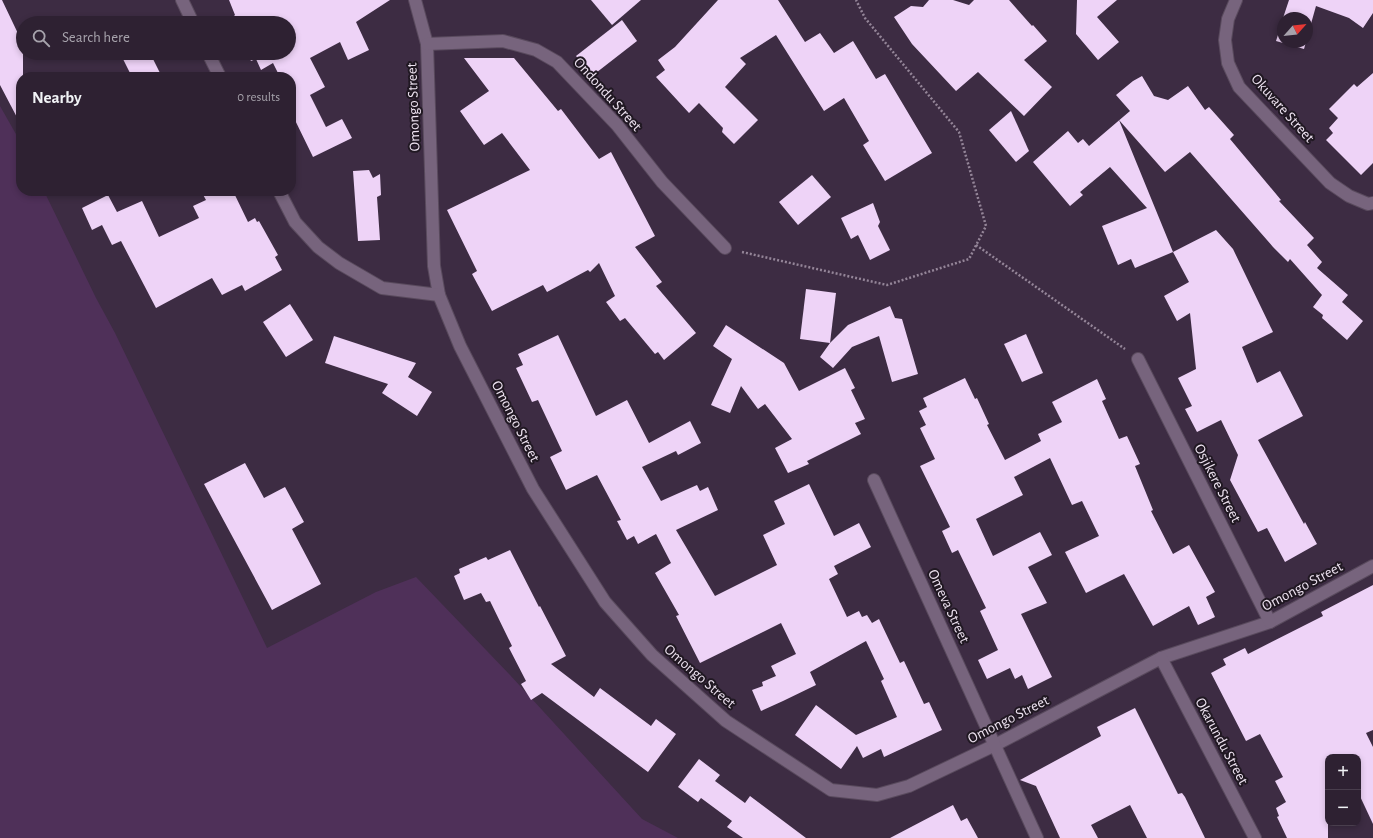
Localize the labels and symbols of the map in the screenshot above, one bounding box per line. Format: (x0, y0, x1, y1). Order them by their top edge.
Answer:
north arrow (1277, 12, 1313, 48)
street label: Ondondu Street (571, 55, 645, 134)
street label: Omongo Street (404, 62, 423, 152)
street label: Okuvare Street (1248, 71, 1317, 146)
street label: Omongo Street (489, 378, 543, 464)
street label: Osjikere Street (1191, 442, 1244, 525)
street label: Omongo Street (1259, 559, 1345, 614)
street label: Omeva Street (925, 567, 972, 645)
street label: Omongo Street (661, 642, 738, 711)
street label: Omongo Street (965, 692, 1051, 746)
street label: Okarundu Street (1192, 695, 1251, 787)

